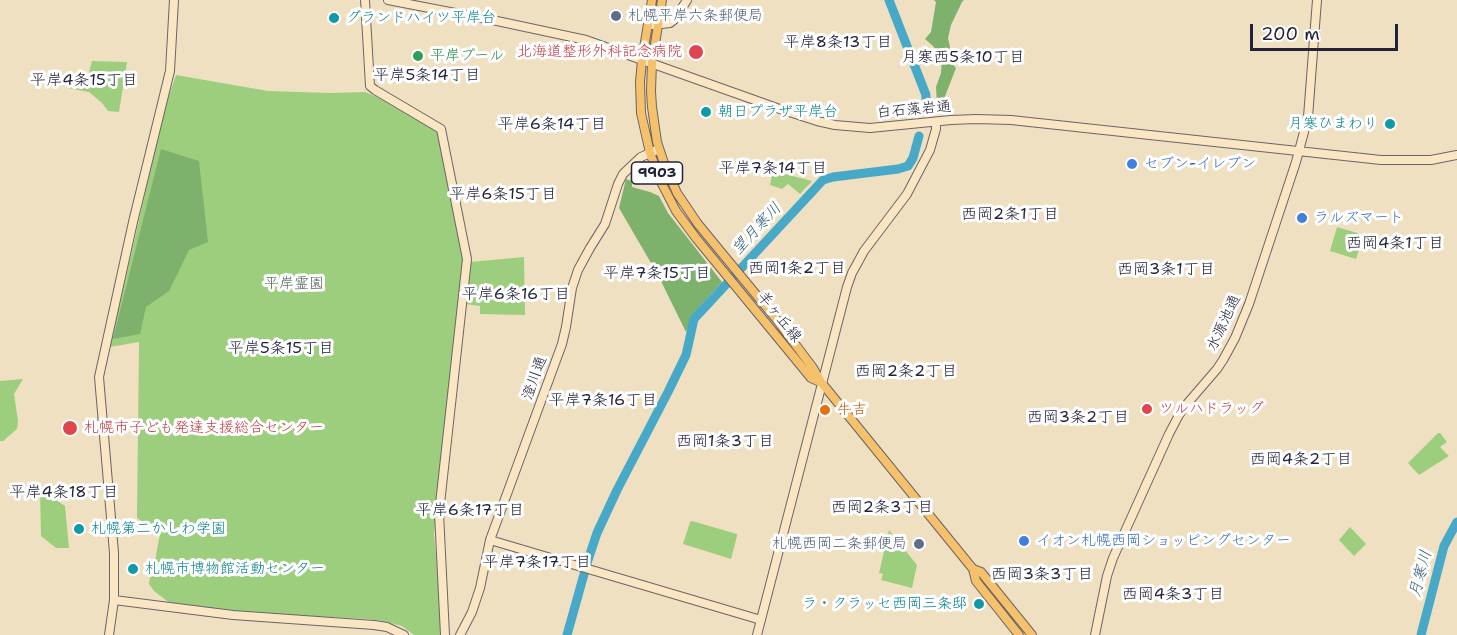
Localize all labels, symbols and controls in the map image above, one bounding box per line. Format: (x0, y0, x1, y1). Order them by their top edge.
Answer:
place label: 札幌平岸六条郵便局 (628, 7, 763, 25)
place label: グランドハイツ平岸台 (346, 9, 496, 27)
marker: 札幌平岸六条郵便局 (609, 9, 623, 23)
marker: グランドハイツ平岸台 (327, 11, 341, 25)
scale bar (1253, 12, 1402, 50)
text: 200 m (1261, 22, 1320, 46)
district label: 平岸8条13丁目 (784, 33, 892, 53)
place label: 北海道整形外科記念病院 (517, 43, 682, 61)
marker: 北海道整形外科記念病院 (687, 43, 705, 61)
place label: 平岸プール (430, 47, 504, 65)
district label: 月寒西5条10丁目 (901, 48, 1025, 68)
marker: 平岸プール (411, 49, 425, 63)
district label: 平岸5条14丁目 (374, 66, 480, 86)
district label: 平岸4条15丁目 (30, 71, 138, 91)
street label: 白石藻岩通 (876, 98, 952, 122)
place label: 朝日プラザ平岸台 (718, 103, 838, 121)
marker: 朝日プラザ平岸台 (699, 105, 713, 119)
district label: 平岸6条14丁目 (498, 115, 606, 135)
place label: 月寒ひまわり (1288, 115, 1378, 133)
marker: 月寒ひまわり (1383, 117, 1397, 131)
place label: セブン-イレブン (1144, 155, 1256, 173)
marker: セブン-イレブン (1125, 157, 1139, 171)
district label: 平岸7条14丁目 (719, 159, 827, 179)
road number: 9903 (632, 162, 682, 184)
district label: 平岸6条15丁目 (449, 185, 557, 205)
water label: 望月寒川 (728, 199, 786, 259)
district label: 西岡2条1丁目 (961, 205, 1059, 225)
place label: ラルズマート (1314, 209, 1404, 227)
marker: ラルズマート (1295, 211, 1309, 225)
district label: 西岡4条1丁目 (1346, 234, 1444, 254)
district label: 西岡1条2丁目 (748, 259, 846, 279)
district label: 西岡3条1丁目 (1117, 260, 1215, 280)
district label: 平岸7条15丁目 (603, 264, 711, 284)
park label: 平岸霊園 (264, 275, 324, 293)
district label: 平岸6条16丁目 (462, 285, 570, 305)
street label: 羊ヶ丘線 (753, 288, 805, 346)
street label: 水源池通 (1203, 292, 1245, 354)
district label: 平岸5条15丁目 (228, 339, 334, 359)
street label: 澄川通 (519, 354, 551, 402)
district label: 西岡2条2丁目 (855, 362, 957, 382)
district label: 平岸7条16丁目 (549, 391, 657, 411)
place label: ツルハドラッグ (1159, 400, 1264, 418)
place label: 牛吉 (837, 401, 867, 419)
marker: ツルハドラッグ (1140, 402, 1154, 416)
marker: 牛吉 (818, 403, 832, 417)
district label: 西岡3条2丁目 (1027, 408, 1129, 428)
marker: 札幌市子ども発達支援総合センター (61, 419, 79, 437)
place label: 札幌市子ども発達支援総合センター (84, 419, 324, 437)
district label: 西岡1条3丁目 (676, 432, 774, 452)
district label: 西岡4条2丁目 (1250, 450, 1352, 470)
district label: 平岸4条18丁目 (10, 483, 118, 503)
district label: 西岡2条3丁目 (831, 498, 933, 518)
district label: 平岸6条17丁目 (416, 501, 524, 521)
place label: 札幌第二かしわ学園 (91, 520, 226, 538)
marker: 札幌第二かしわ学園 (72, 522, 86, 536)
place label: イオン札幌西岡ショッピングセンター (1036, 532, 1291, 550)
marker: イオン札幌西岡ショッピングセンター (1017, 534, 1031, 548)
place label: 札幌西岡二条郵便局 (772, 535, 907, 553)
marker: 札幌西岡二条郵便局 (912, 537, 926, 551)
water label: 月寒川 (1406, 548, 1436, 600)
district label: 平岸7条17丁目 (483, 553, 591, 573)
place label: 札幌市博物館活動センター (145, 560, 325, 578)
marker: 札幌市博物館活動センター (126, 562, 140, 576)
district label: 西岡3条3丁目 (991, 565, 1093, 585)
district label: 西岡4条3丁目 (1122, 585, 1224, 605)
place label: ラ・クラッセ西岡三条邸 (802, 595, 967, 613)
marker: ラ・クラッセ西岡三条邸 (972, 597, 986, 611)

